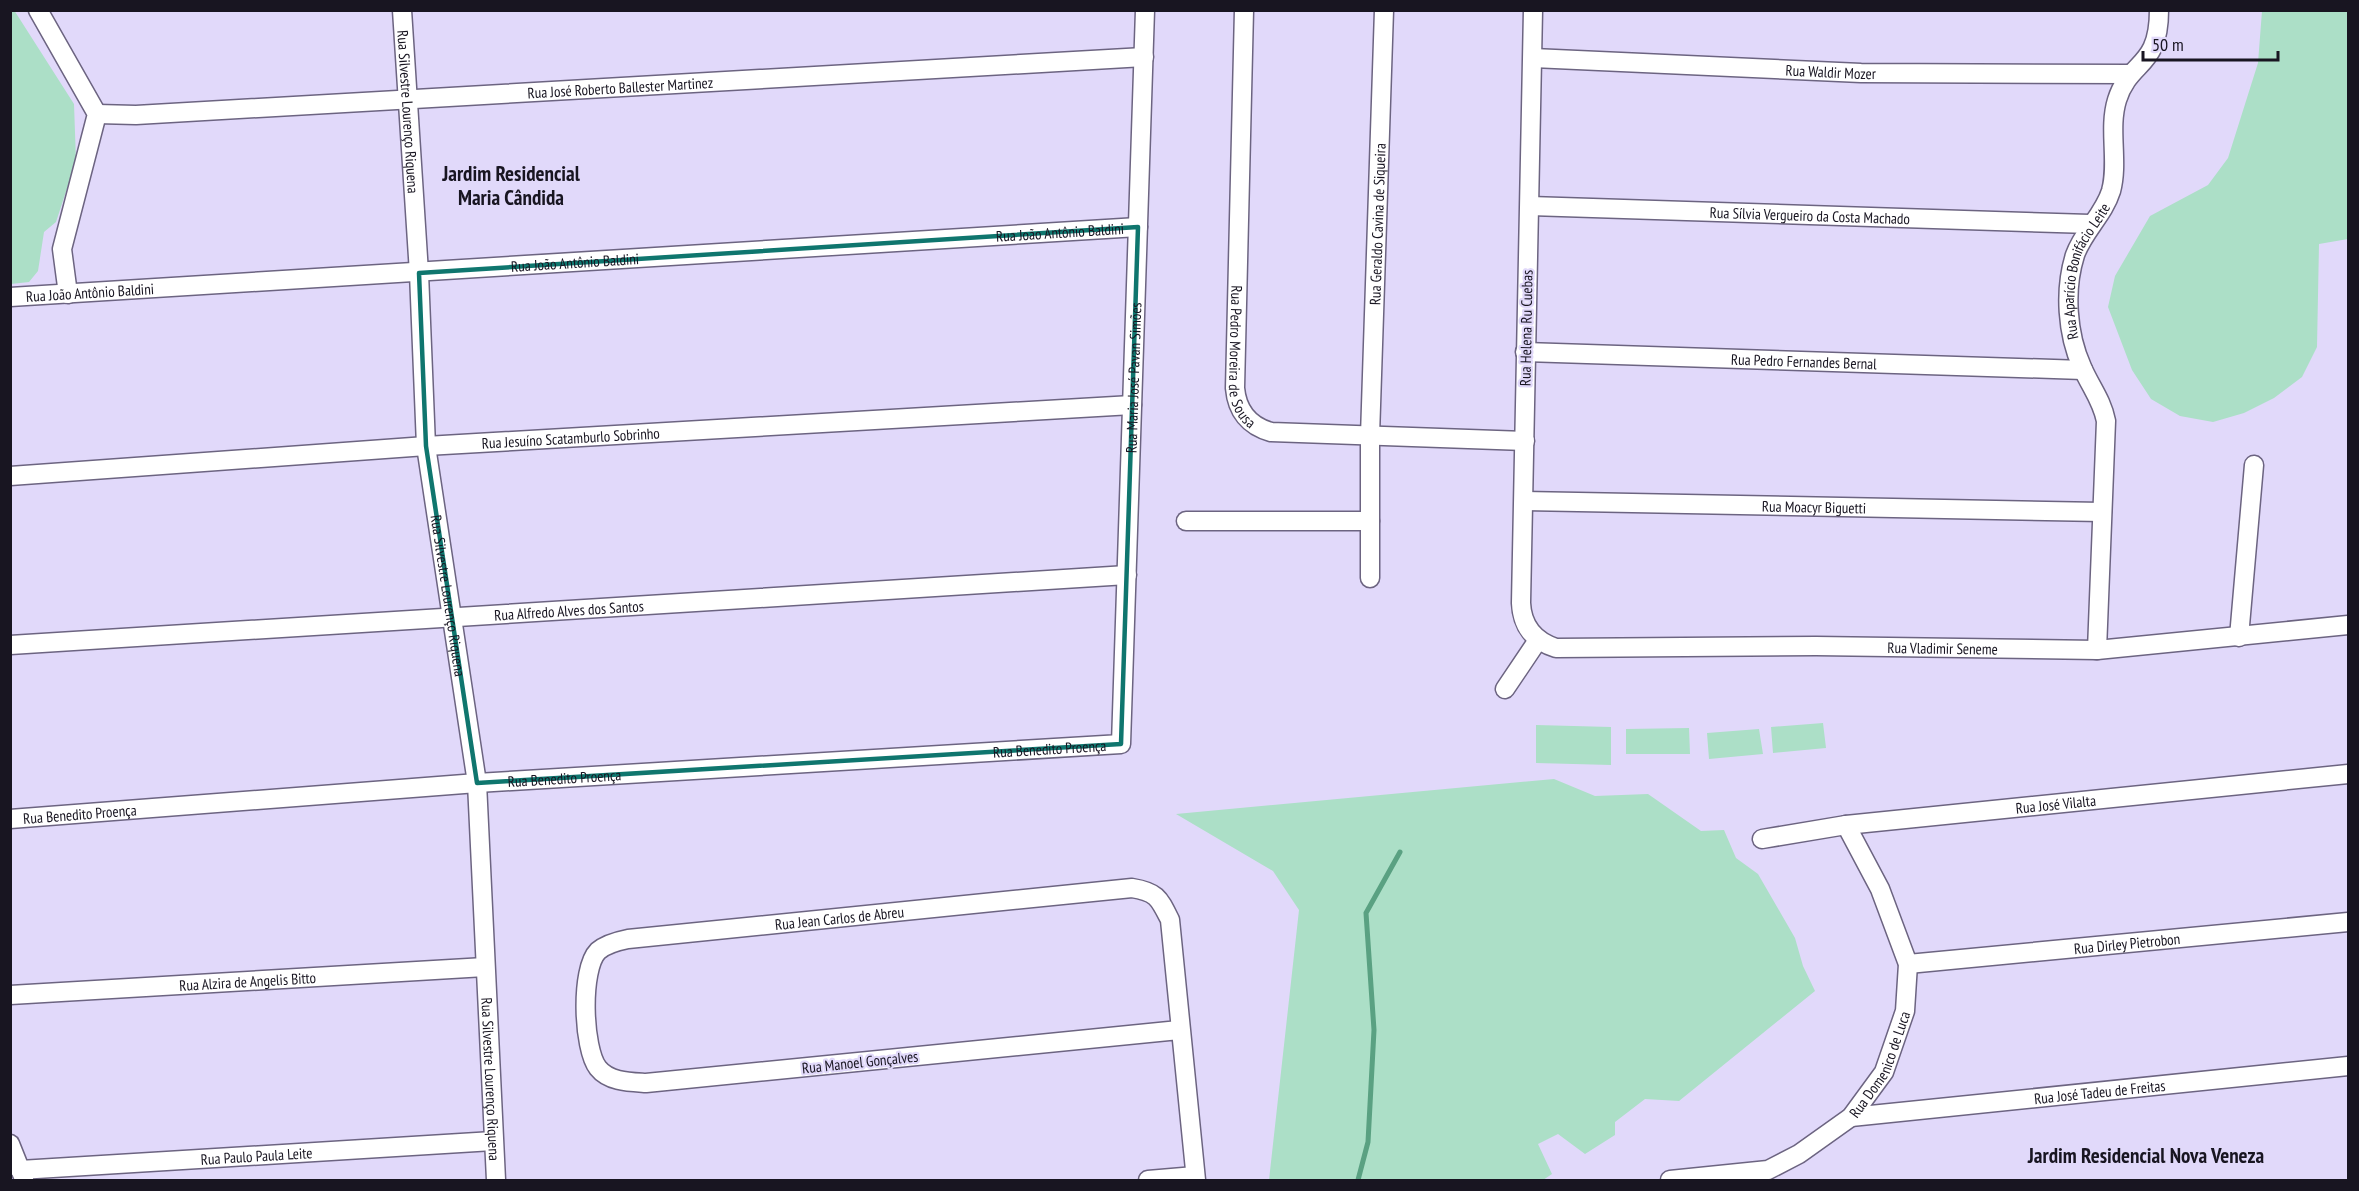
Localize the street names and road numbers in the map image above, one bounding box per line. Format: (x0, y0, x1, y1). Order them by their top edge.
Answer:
street label: Rua Silvestre Lourenço Riquena (394, 30, 423, 194)
street label: Rua Waldir Mozer (1785, 60, 1877, 83)
street label: Rua José Roberto Ballester Martinez (527, 72, 714, 102)
street label: Rua Geraldo Cavina de Siqueira (1365, 143, 1389, 305)
street label: Rua Aparício Bonifácio Leite (2059, 199, 2114, 341)
street label: Rua Sílvia Vergueiro da Costa Machado (1709, 202, 1910, 228)
street label: Rua João Antônio Baldini (995, 218, 1125, 245)
street label: Rua João Antônio Baldini (510, 248, 640, 275)
street label: Rua Helena Ru Cuebas (1515, 270, 1537, 386)
street label: Rua João Antônio Baldini (25, 279, 154, 305)
street label: Rua Pedro Moreira de Sousa (1225, 285, 1260, 432)
street label: Rua Maria José Pavan Simões (1121, 302, 1145, 453)
street label: Rua Pedro Fernandes Bernal (1731, 349, 1878, 373)
street label: Rua Jesuíno Scatamburlo Sobrinho (481, 423, 660, 452)
street label: Rua Moacyr Biguetti (1762, 496, 1866, 517)
street label: Rua Silvestre Lourenço Riquena (427, 513, 470, 678)
street label: Rua Alfredo Alves dos Santos (494, 596, 644, 624)
street label: Rua Vladimir Seneme (1887, 638, 1998, 658)
street label: Rua Benedito Proença (992, 735, 1107, 761)
street label: Rua Benedito Proença (507, 765, 622, 791)
street label: Rua José Vilalta (2015, 790, 2097, 817)
street label: Rua Benedito Proença (22, 800, 137, 827)
street label: Rua Jean Carlos de Abreu (774, 902, 905, 934)
street label: Rua Dirley Pietrobon (2073, 929, 2181, 958)
street label: Rua Alzira de Angelis Bitto (179, 967, 317, 995)
street label: Rua Silvestre Lourenço Riquena (478, 997, 505, 1161)
street label: Rua Domenico de Luca (1844, 1009, 1914, 1121)
street label: Rua Manoel Gonçalves (801, 1046, 919, 1078)
street label: Rua José Tadeu de Freitas (2033, 1075, 2166, 1108)
street label: Rua Paulo Paula Leite (200, 1143, 313, 1168)

